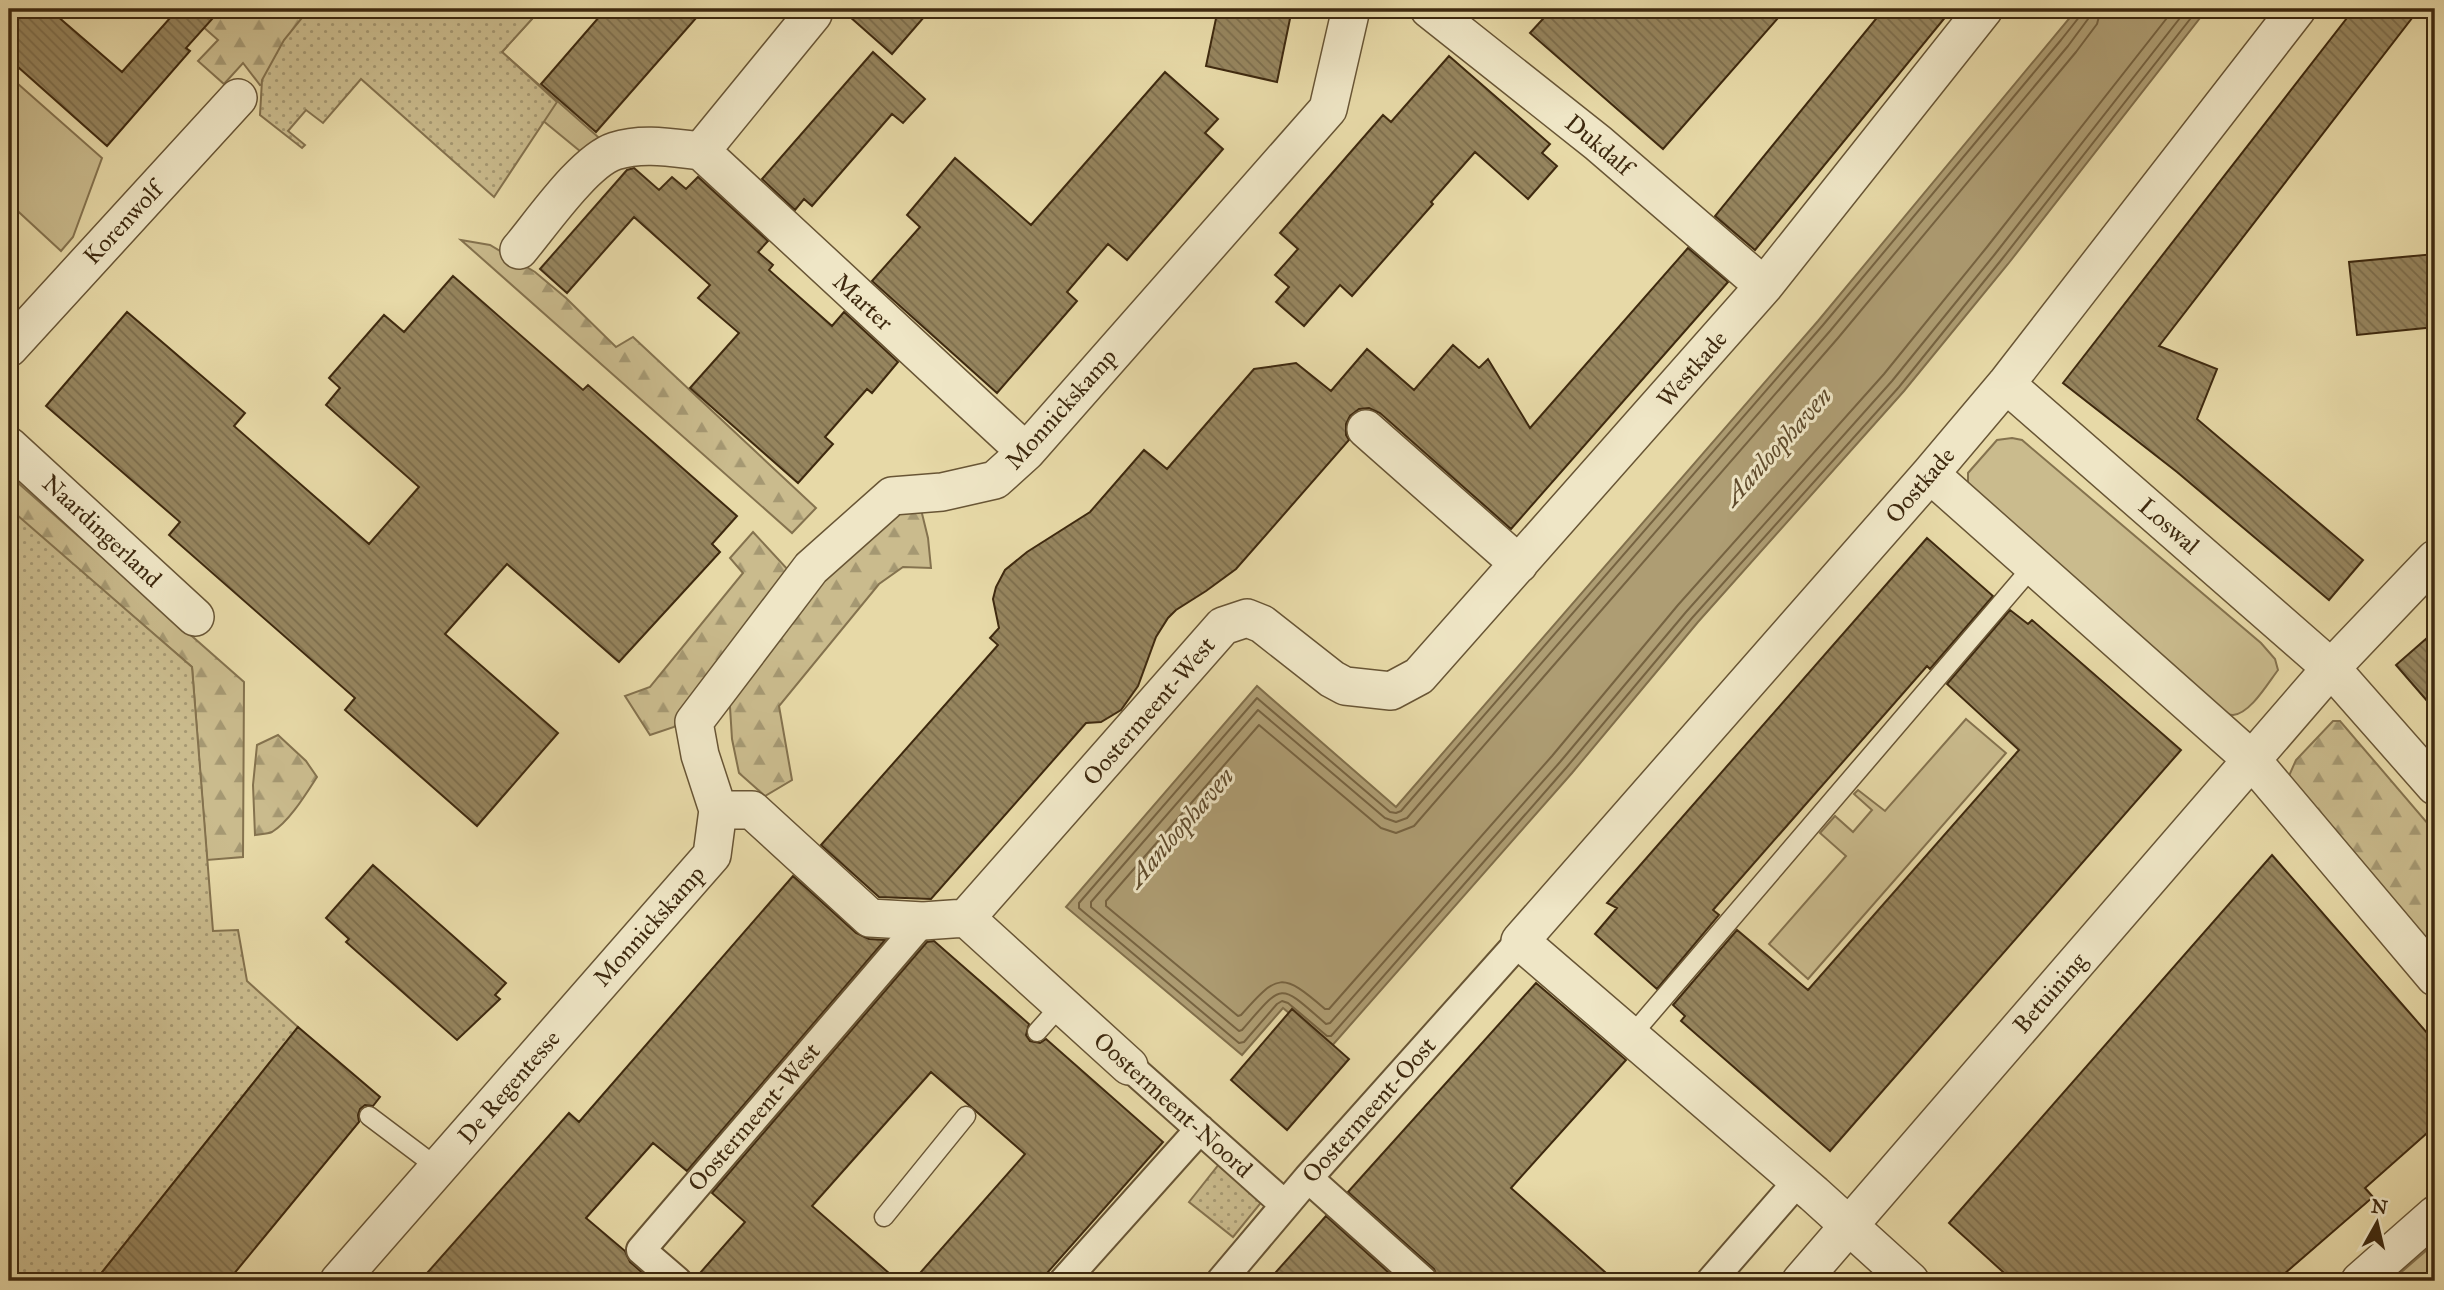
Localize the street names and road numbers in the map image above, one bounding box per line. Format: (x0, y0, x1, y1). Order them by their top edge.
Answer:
street label: Dukdalf (1559, 108, 1642, 185)
street label: Korenwolf (77, 172, 172, 271)
street label: Marter (827, 267, 899, 337)
street label: Westkade (1650, 324, 1734, 414)
street label: Monnickskamp (999, 342, 1123, 476)
street label: Oostkade (1879, 441, 1961, 529)
street label: Naardingerland (36, 468, 168, 594)
street label: Loswal (2132, 491, 2206, 561)
street label: Oostermeent-West (1076, 630, 1222, 791)
street label: Monnickskamp (587, 859, 711, 993)
street label: Betuining (2007, 946, 2094, 1040)
street label: De Regentesse (451, 1024, 567, 1150)
street label: Oostermeent-Noord (1087, 1026, 1259, 1184)
street label: Oostermeent-Oost (1296, 1030, 1443, 1189)
street label: Oostermeent-West (681, 1036, 827, 1197)

